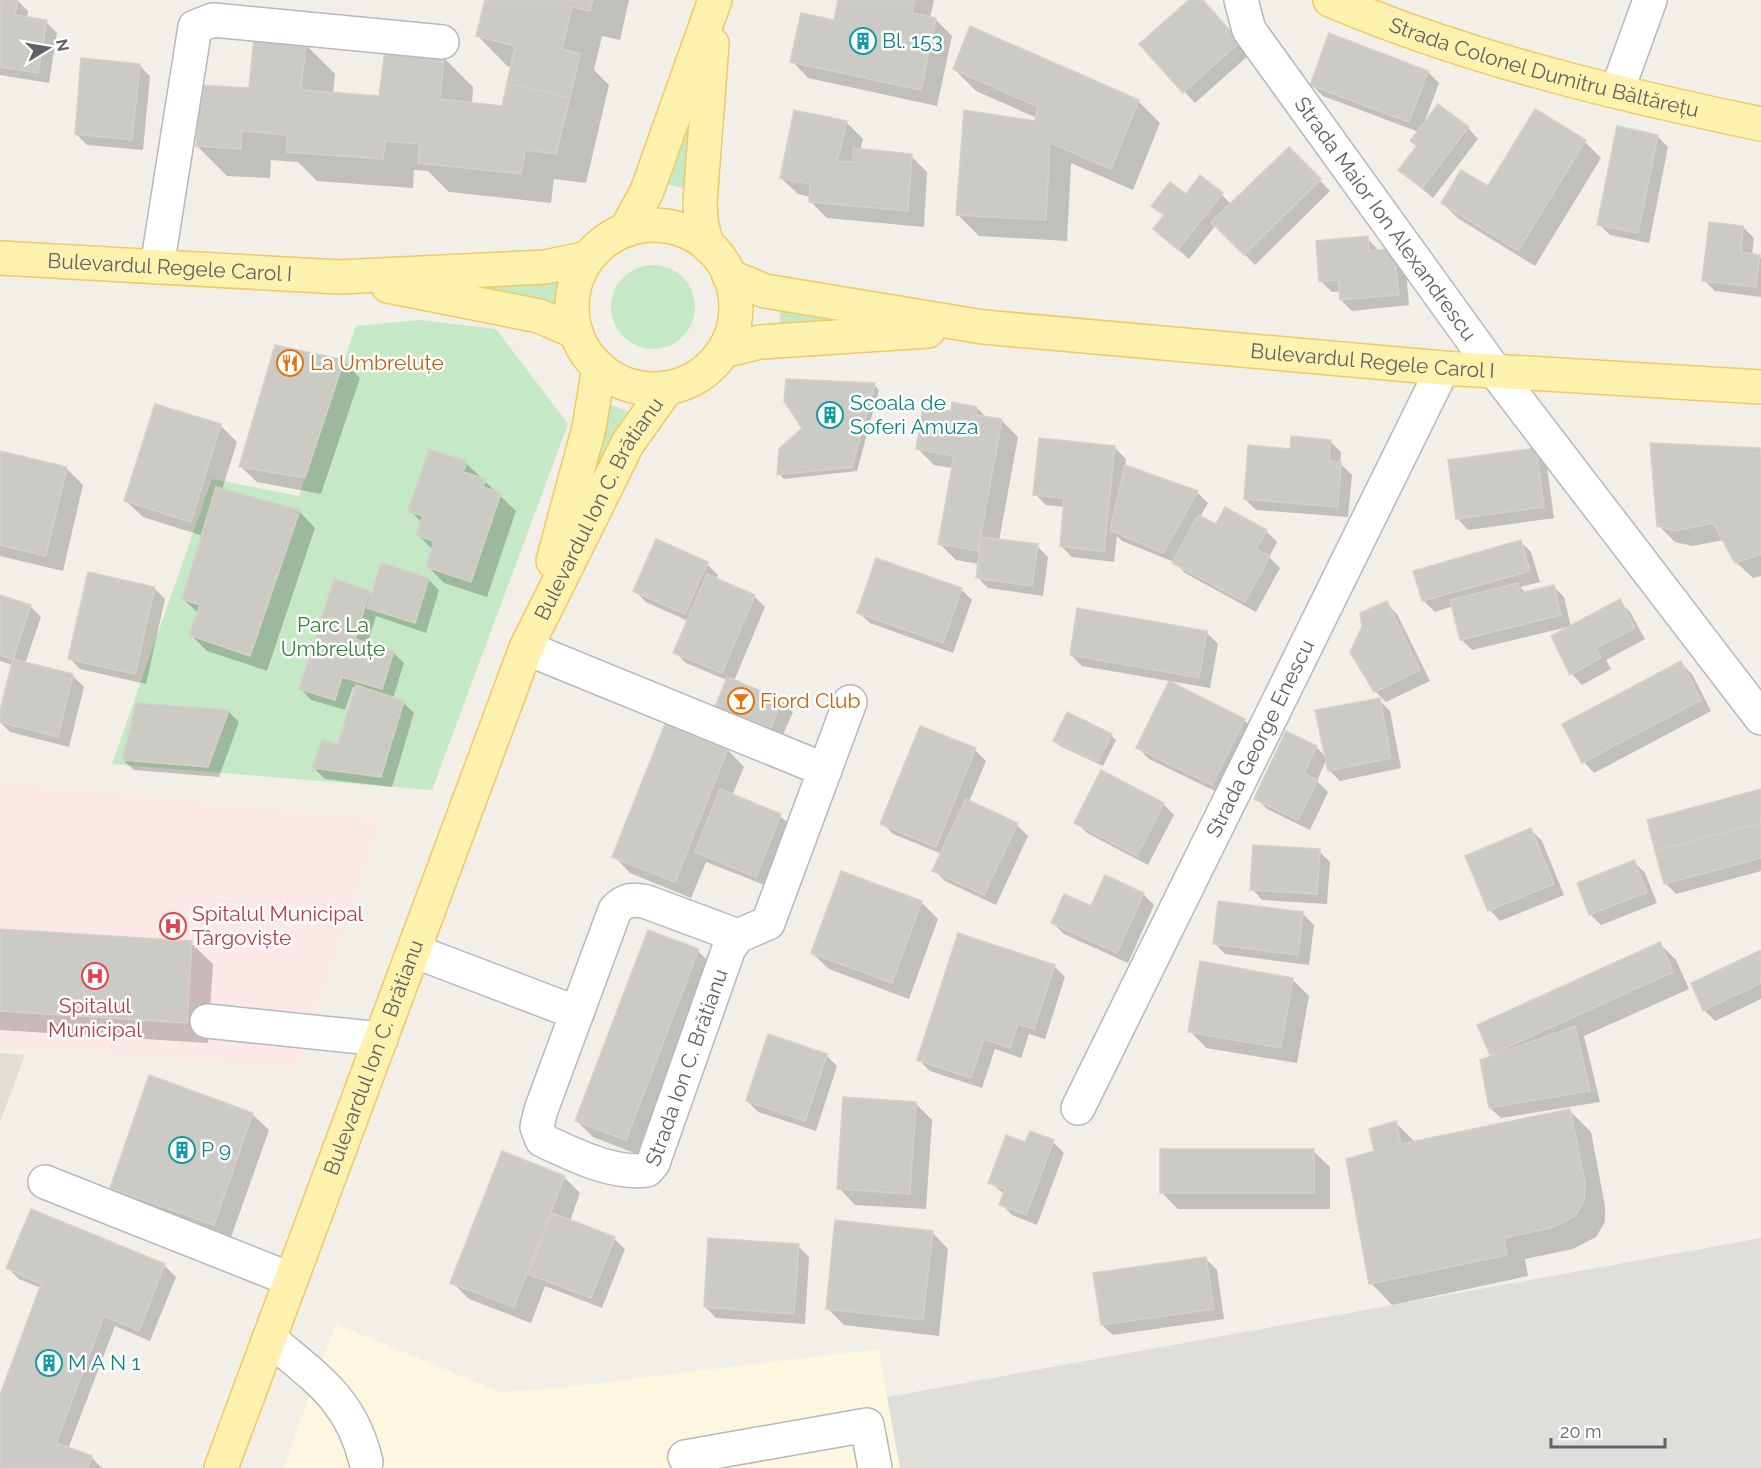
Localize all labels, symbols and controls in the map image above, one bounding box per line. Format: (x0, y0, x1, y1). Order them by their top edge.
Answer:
street label: Strada Colonel Dumitru Băltărețu (1386, 12, 1701, 122)
north arrow (18, 18, 78, 78)
building icon: Bl. 153 (848, 26, 878, 56)
place label: Bl. 153 (882, 28, 943, 53)
text: N (52, 37, 73, 53)
street label: Strada Maior Ion Alexandrescu (1289, 92, 1482, 345)
street label: Bulevardul Regele Carol I (47, 248, 293, 286)
street label: Bulevardul Regele Carol I (1249, 338, 1495, 383)
restaurant icon: La Umbreluțe (275, 348, 305, 378)
place label: La Umbreluțe (310, 350, 444, 375)
place label: Scoala de Soferi Amuza (850, 390, 978, 439)
street label: Bulevardul Ion C. Brătianu (529, 392, 668, 624)
building icon: Scoala de Soferi Amuza (815, 400, 845, 430)
park label: Parc La Umbreluțe (281, 612, 385, 661)
street label: Strada George Enescu (1201, 635, 1319, 841)
bar icon: Fiord Club (726, 686, 756, 716)
place label: Fiord Club (760, 688, 861, 713)
place label: Spitalul Municipal Târgoviște (192, 901, 364, 950)
hospital icon: Spitalul Municipal Târgoviște (158, 911, 188, 941)
street label: Bulevardul Ion C. Brătianu (318, 936, 428, 1178)
hospital icon: Spitalul Municipal (80, 961, 110, 991)
street label: Strada Ion C. Brătianu (640, 965, 733, 1169)
place label: Spitalul Municipal (48, 993, 142, 1042)
building icon: P 9 (167, 1135, 197, 1165)
place label: P 9 (201, 1137, 231, 1162)
building icon: M A N 1 (34, 1348, 64, 1378)
place label: M A N 1 (68, 1350, 141, 1375)
scale bar (1551, 1411, 1665, 1449)
text: 20 m (1560, 1421, 1602, 1442)

